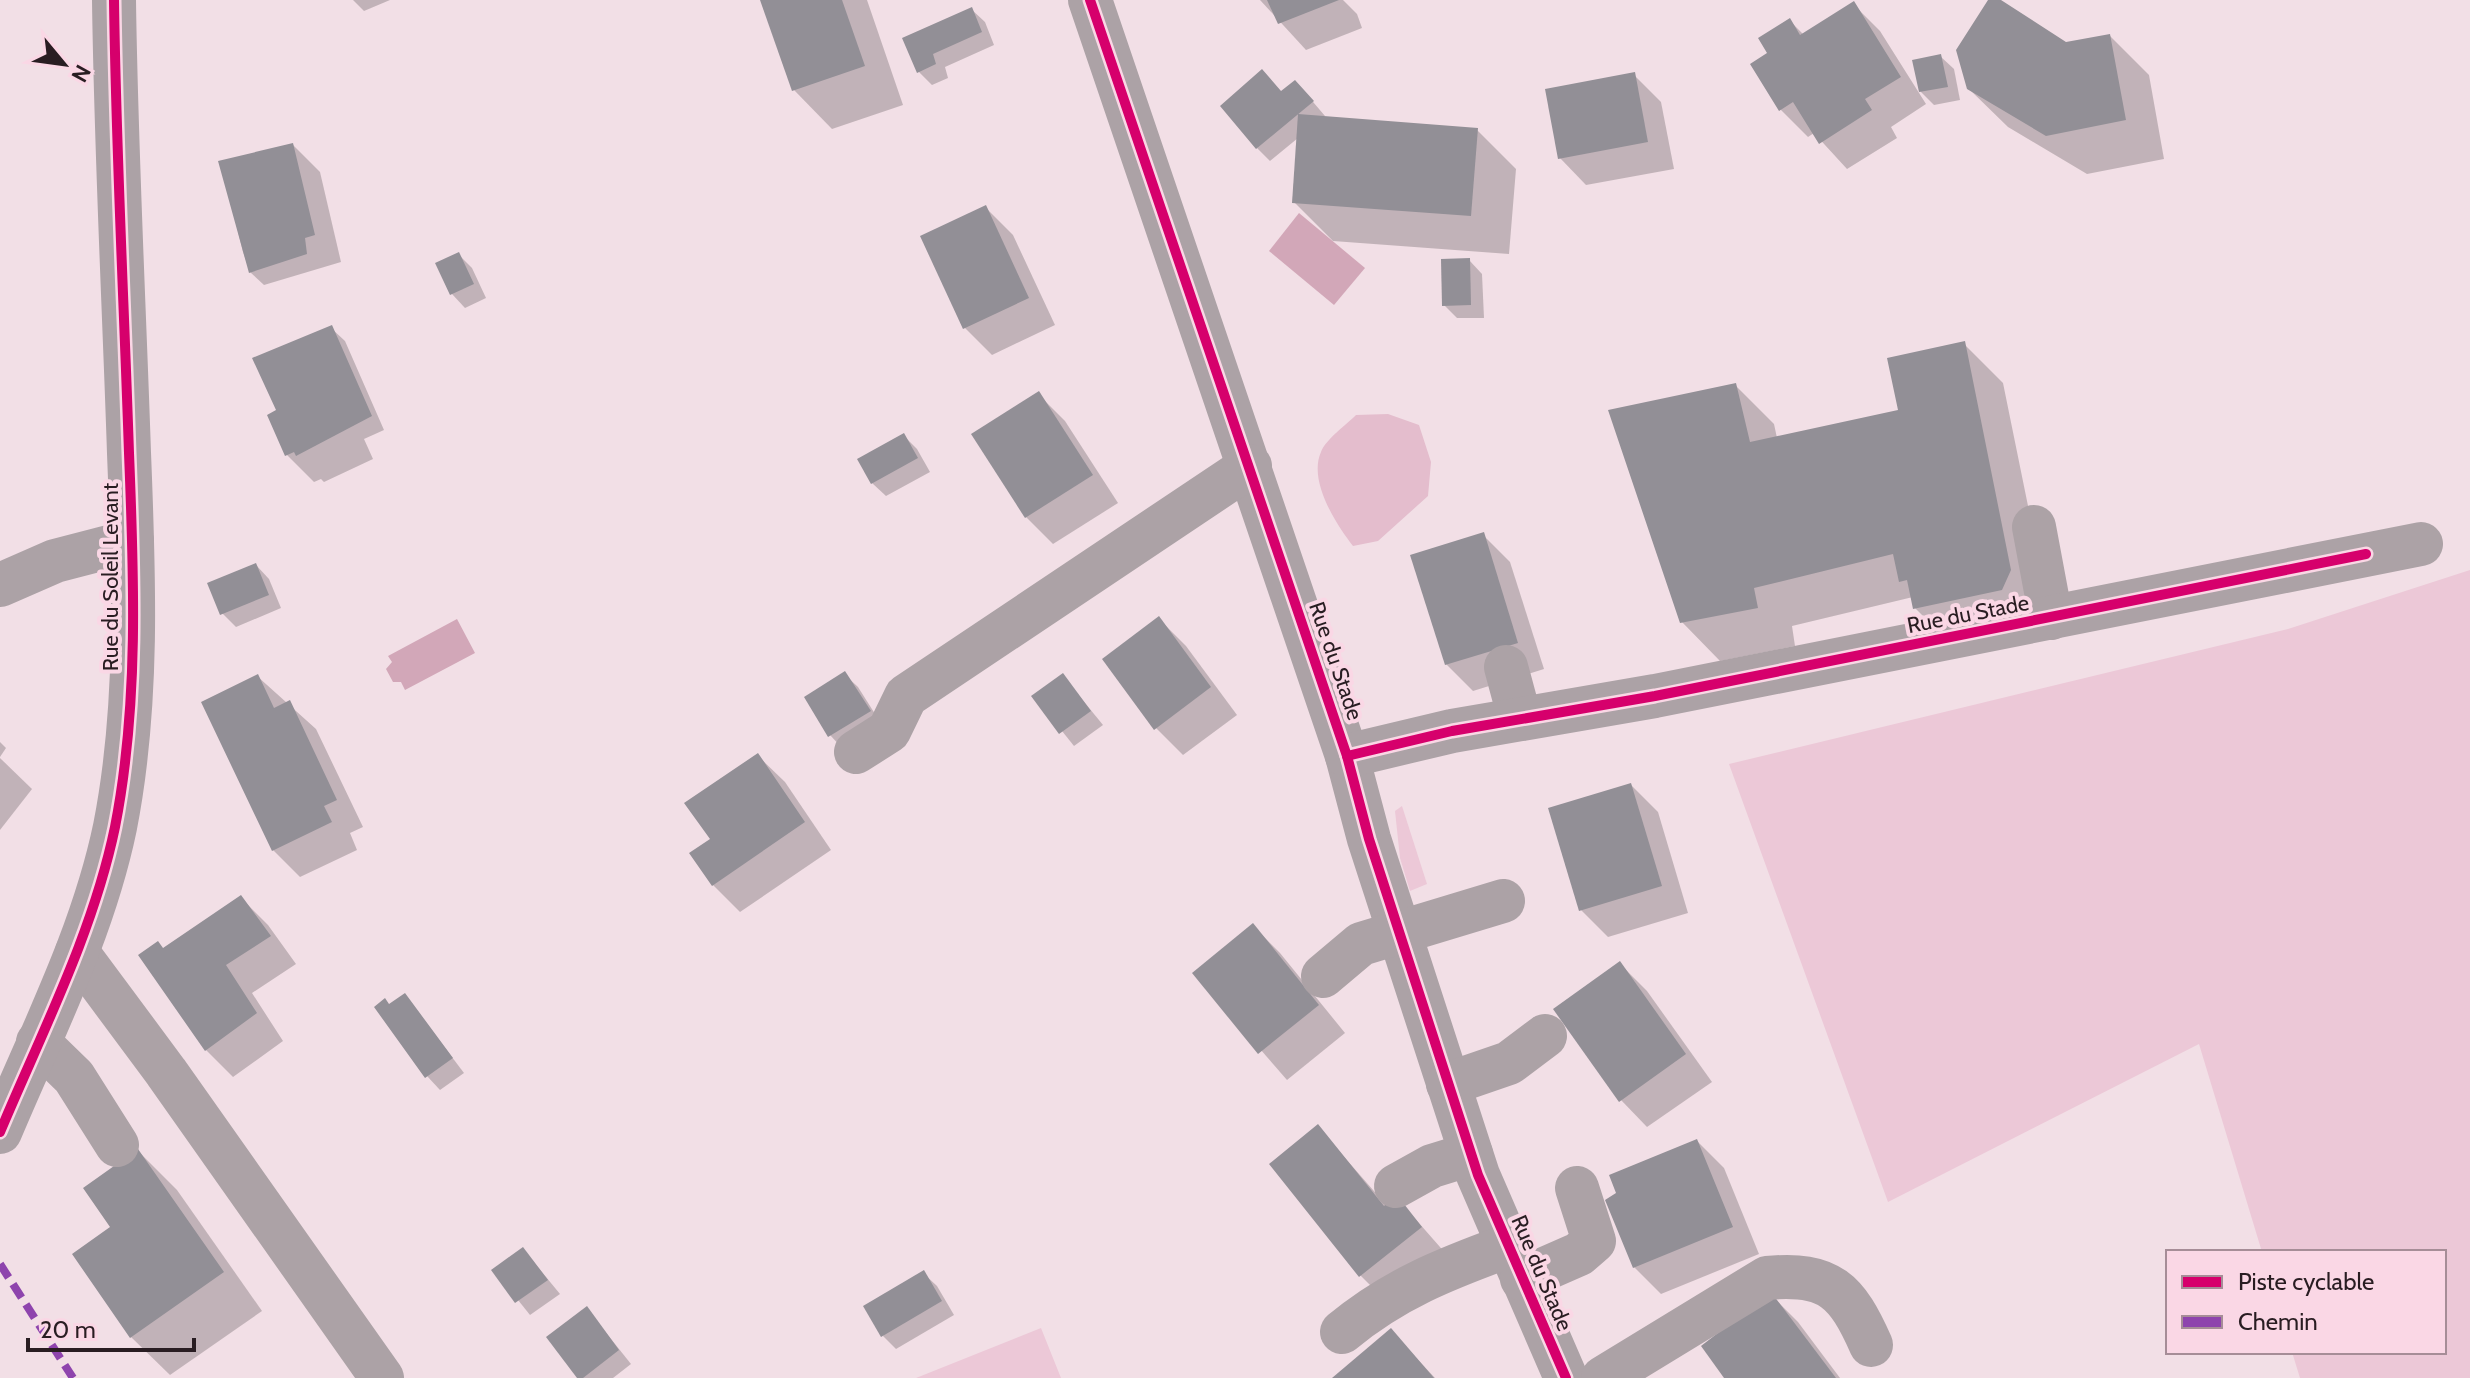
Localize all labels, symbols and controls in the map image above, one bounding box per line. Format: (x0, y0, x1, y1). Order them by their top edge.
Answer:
north arrow (24, 24, 104, 104)
text: N (65, 60, 97, 87)
street label: Rue du Soleil Levant (97, 482, 124, 671)
street label: Rue du Stade (1905, 589, 2031, 639)
street label: Rue du Stade (1303, 598, 1369, 724)
street label: Rue du Stade (1505, 1211, 1579, 1335)
legend (2166, 1250, 2446, 1354)
text: Piste cyclable (2238, 1267, 2374, 1296)
scale bar (28, 1302, 194, 1352)
text: Chemin (2238, 1307, 2318, 1336)
text: 20 m (40, 1315, 96, 1344)

